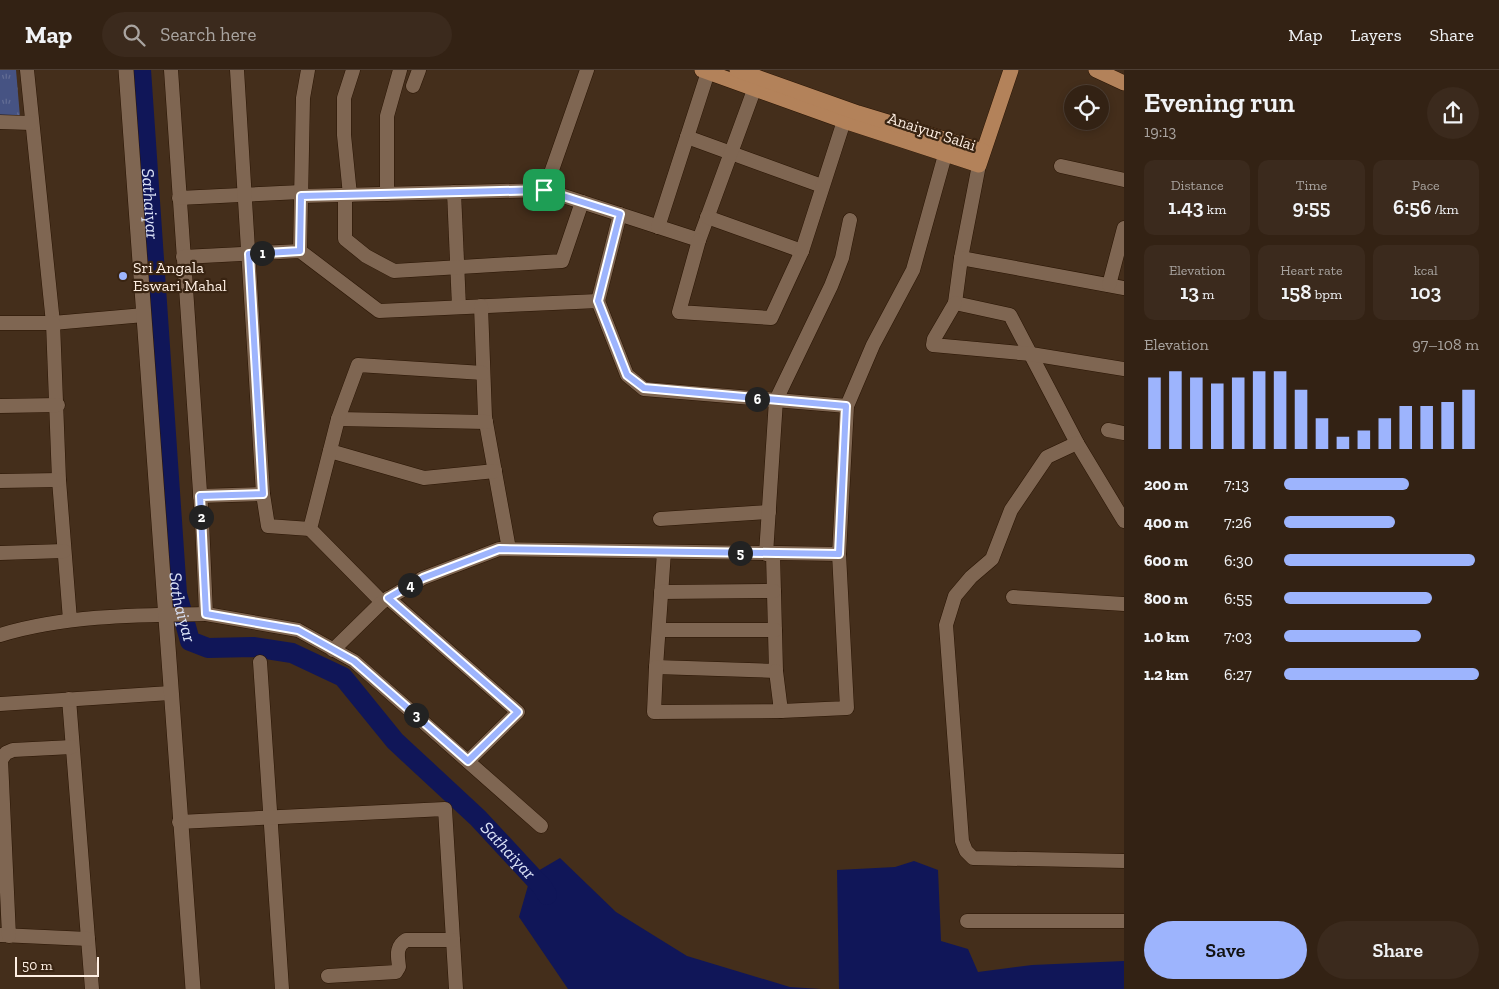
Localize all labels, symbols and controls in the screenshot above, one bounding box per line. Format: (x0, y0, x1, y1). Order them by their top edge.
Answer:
search box (102, 12, 452, 57)
text: Map (25, 20, 72, 49)
icon: search (120, 21, 148, 49)
text: Search here (160, 23, 257, 46)
text: Map (1288, 24, 1323, 46)
text: Layers (1351, 24, 1402, 46)
text: Share (1430, 24, 1474, 46)
map controls (1064, 85, 1109, 130)
button: locate (1064, 85, 1109, 130)
text: Evening run (1144, 86, 1295, 119)
button: share (1427, 87, 1479, 139)
street label: Anaiyur Salai (885, 108, 979, 155)
text: 19:13 (1144, 122, 1176, 141)
water label: Sathaiyar (137, 167, 164, 241)
pin (523, 169, 565, 211)
icon: arrive (530, 176, 558, 204)
text: Distance (1171, 177, 1224, 194)
text: Time (1296, 177, 1327, 194)
text: Pace (1412, 177, 1440, 194)
text: 1.43 (1168, 194, 1204, 219)
text: 9:55 (1292, 194, 1330, 219)
text: 6:56 (1393, 194, 1431, 219)
text: km (1204, 201, 1226, 218)
text: /km (1431, 201, 1459, 218)
pin: 1 (250, 240, 274, 266)
text: 1 (260, 245, 265, 262)
place label: Sri Angala Eswari Mahal (133, 258, 227, 295)
text: Elevation (1169, 262, 1225, 279)
text: Heart rate (1280, 262, 1343, 279)
text: kcal (1414, 262, 1438, 279)
marker: Sri Angala Eswari Mahal (117, 270, 129, 282)
text: 13 (1180, 279, 1199, 304)
text: 158 (1281, 279, 1312, 304)
text: 103 (1410, 279, 1441, 304)
text: m (1199, 286, 1214, 303)
text: bpm (1312, 286, 1342, 303)
text: Elevation (1144, 335, 1209, 354)
text: 97–108 m (1412, 335, 1479, 354)
pin: 6 (744, 386, 770, 412)
text: 6 (754, 391, 761, 408)
text: 200 m (1144, 475, 1188, 494)
text: 7:13 (1224, 475, 1249, 494)
pin: 2 (188, 504, 214, 530)
text: 2 (198, 509, 205, 526)
text: 400 m (1144, 513, 1189, 532)
text: 7:26 (1224, 513, 1252, 532)
pin: 5 (728, 540, 752, 566)
text: 5 (737, 545, 744, 562)
text: 600 m (1144, 551, 1188, 570)
text: 6:30 (1224, 551, 1253, 570)
water label: Sathaiyar (165, 572, 201, 645)
pin: 4 (398, 572, 422, 598)
text: 4 (407, 577, 414, 594)
text: 800 m (1144, 589, 1188, 608)
text: 6:55 (1224, 589, 1252, 608)
text: 1.0 km (1144, 627, 1189, 646)
text: 7:03 (1224, 627, 1252, 646)
text: 1.2 km (1144, 665, 1189, 684)
text: 6:27 (1224, 665, 1252, 684)
pin: 3 (404, 702, 428, 728)
text: 3 (413, 707, 420, 724)
water label: Sathaiyar (476, 817, 541, 884)
button: Save (1144, 921, 1307, 979)
button: Share (1317, 921, 1479, 979)
scale bar (15, 954, 99, 977)
text: 50 m (22, 957, 53, 974)

